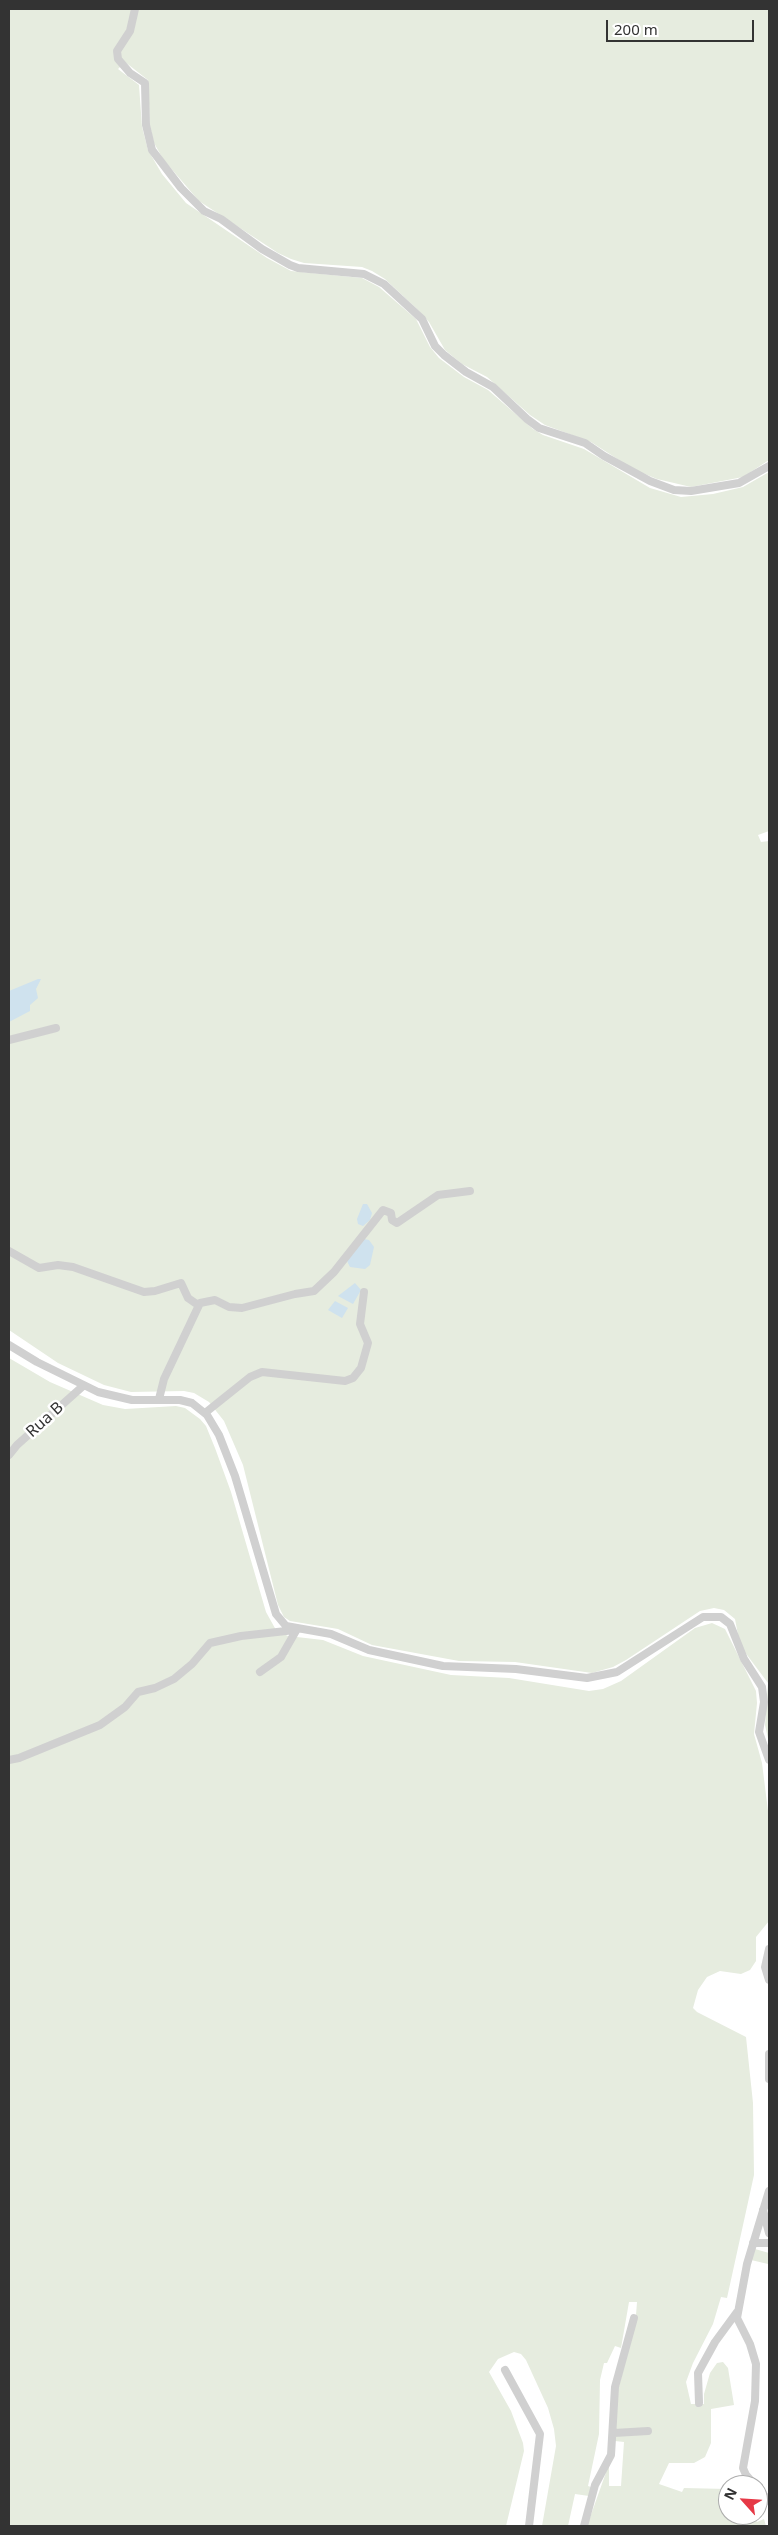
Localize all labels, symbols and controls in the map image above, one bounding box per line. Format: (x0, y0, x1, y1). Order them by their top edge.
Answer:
scale bar (608, 10, 756, 42)
text: 200 m (614, 19, 658, 39)
street label: Rua B (22, 1398, 68, 1442)
north arrow (718, 2475, 768, 2525)
text: N (719, 2484, 741, 2503)

